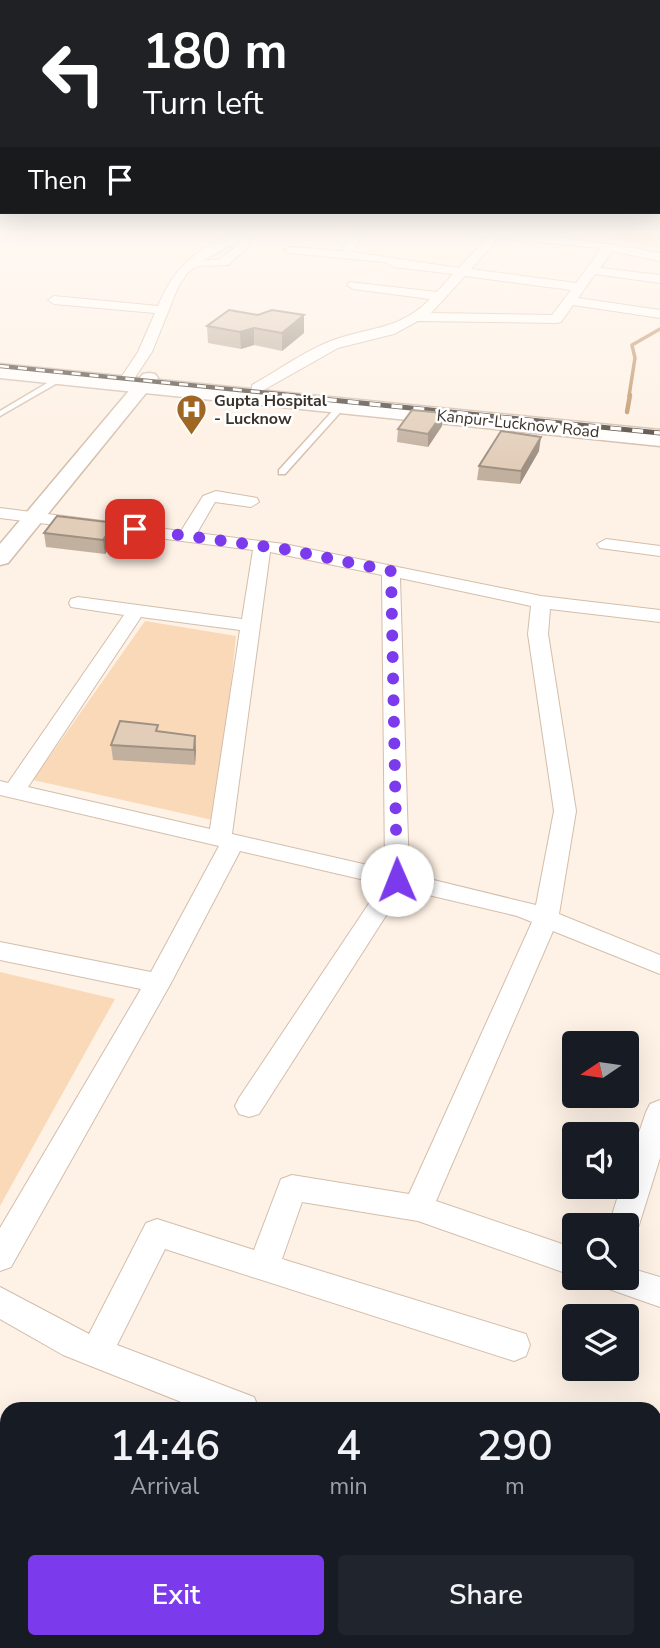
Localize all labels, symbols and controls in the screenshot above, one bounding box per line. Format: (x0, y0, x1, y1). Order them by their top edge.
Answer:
text: 180 m (143, 18, 287, 85)
icon: left (28, 28, 119, 119)
text: Turn left (143, 82, 263, 125)
icon: arrive (101, 161, 139, 199)
text: Then (28, 163, 87, 198)
place label: Gupta Hospital - Lucknow (214, 390, 327, 430)
hospital icon: Gupta Hospital - Lucknow (174, 393, 208, 437)
street label: Kanpur-Lucknow Road (436, 405, 600, 443)
pin (105, 499, 165, 559)
icon: arrive (116, 510, 154, 548)
position arrow (360, 843, 434, 917)
north arrow (562, 1031, 639, 1108)
map controls (562, 1031, 639, 1381)
button: sound (562, 1122, 639, 1199)
button: search (562, 1213, 639, 1290)
button: layers (562, 1304, 639, 1381)
text: 14:46 (109, 1418, 220, 1475)
text: 4 (336, 1418, 361, 1475)
text: 290 (477, 1418, 553, 1475)
text: Arrival (130, 1471, 199, 1502)
text: min (330, 1471, 368, 1502)
text: m (505, 1471, 525, 1502)
button: Exit (28, 1555, 324, 1635)
button: Share (338, 1555, 634, 1635)

